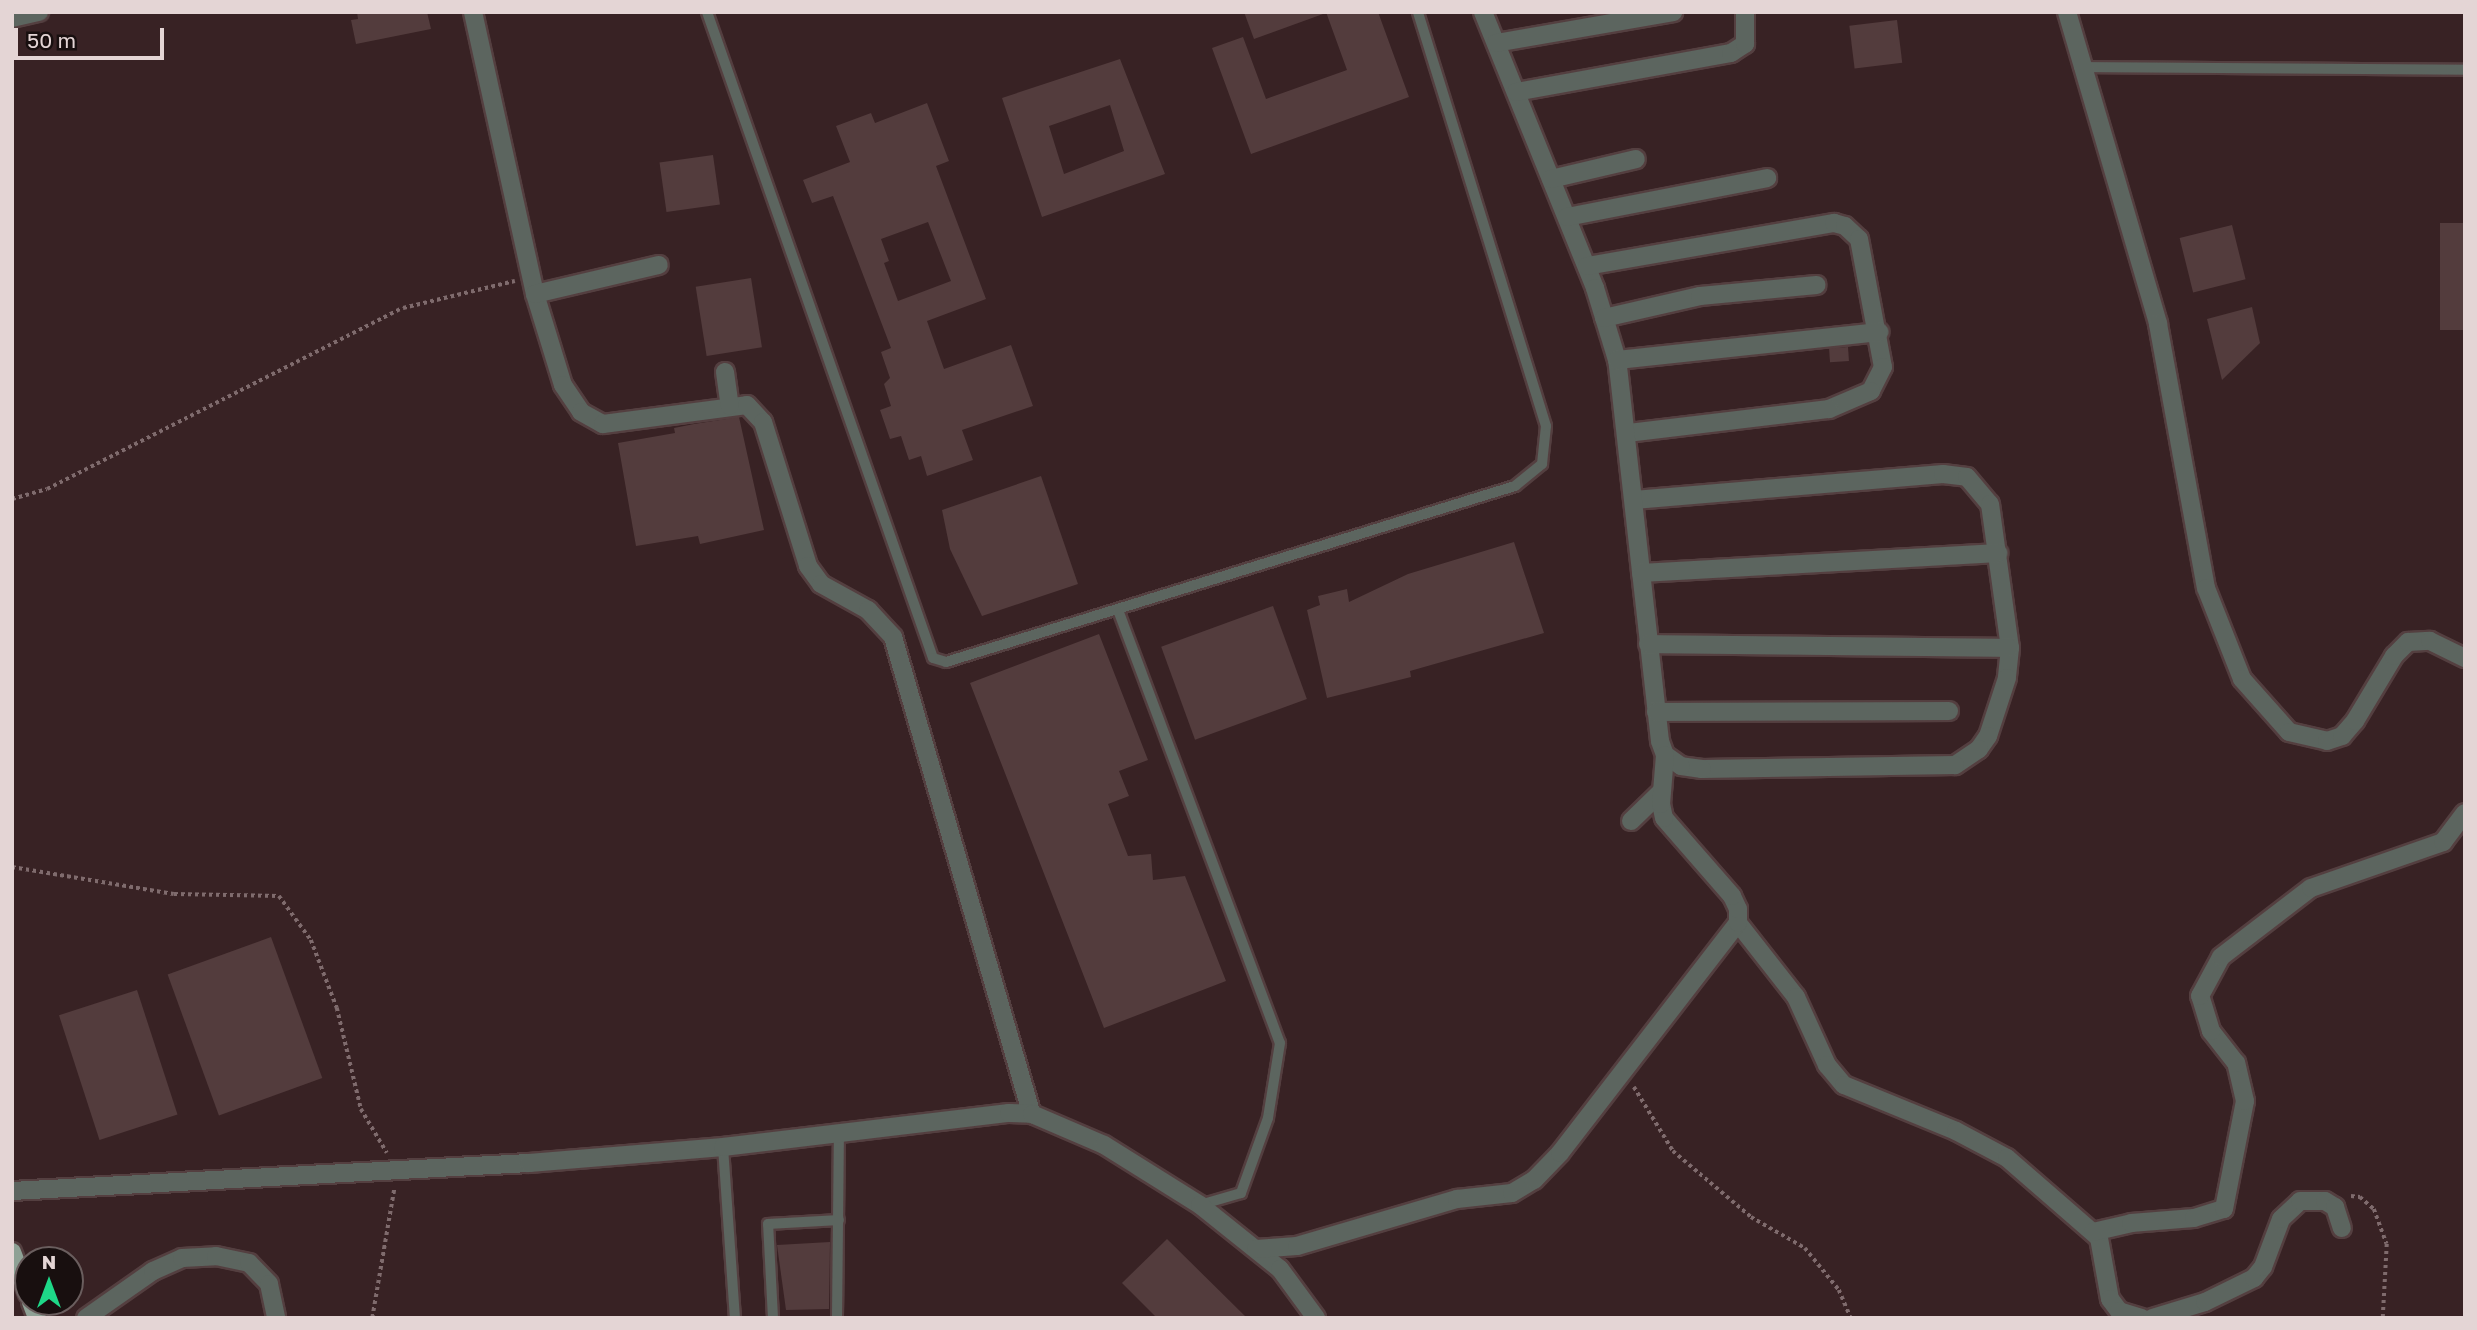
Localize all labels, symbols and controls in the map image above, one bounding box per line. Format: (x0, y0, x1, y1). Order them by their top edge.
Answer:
scale bar (18, 14, 168, 58)
text: 50 m (27, 27, 76, 53)
north arrow (14, 1246, 84, 1316)
text: N (42, 1250, 56, 1273)

